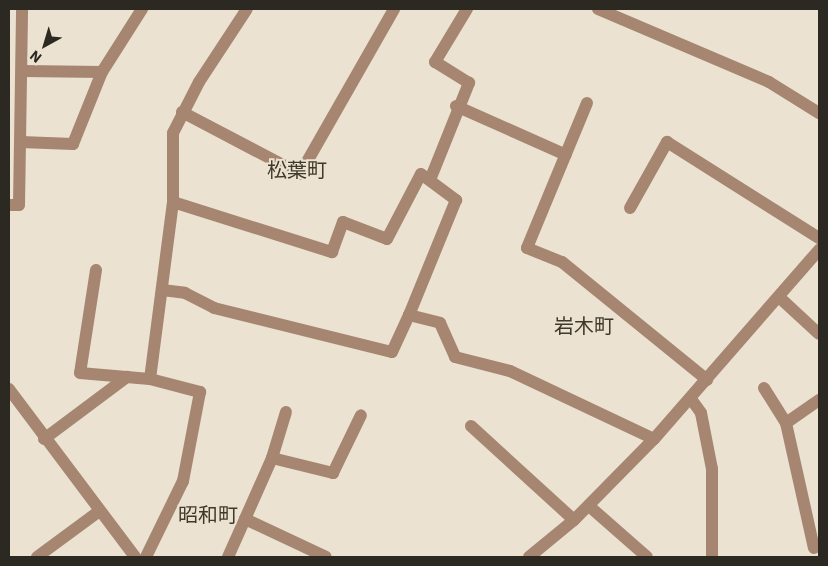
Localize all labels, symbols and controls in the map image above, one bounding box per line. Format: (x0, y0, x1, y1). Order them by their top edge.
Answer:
north arrow (20, 20, 70, 70)
text: N (26, 46, 45, 67)
district label: 松葉町 (267, 157, 327, 181)
district label: 岩木町 (554, 313, 614, 337)
district label: 昭和町 (178, 502, 238, 526)

